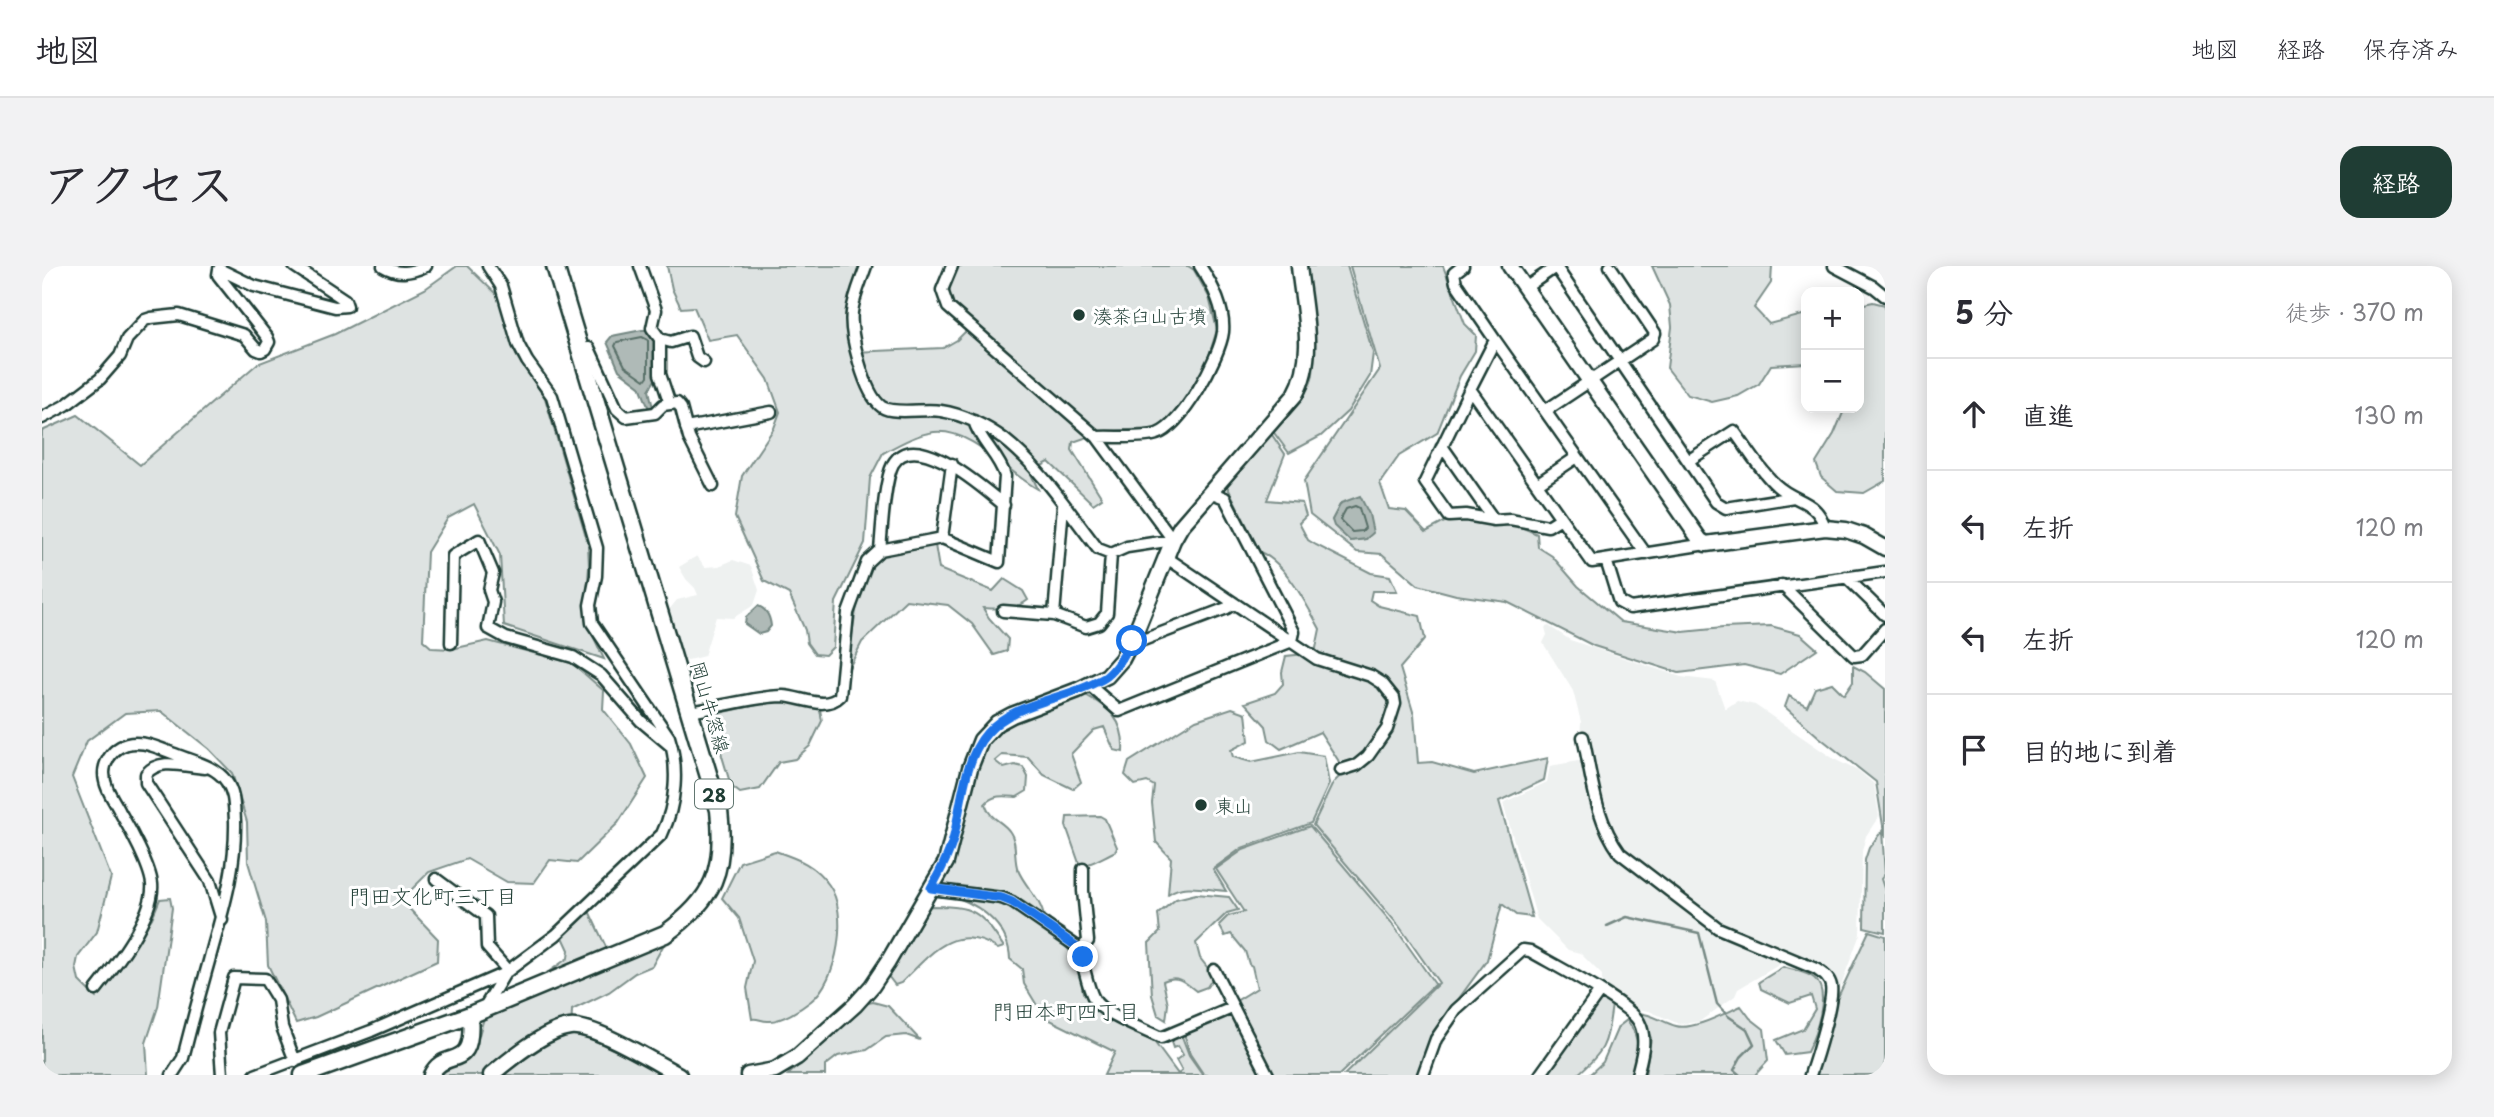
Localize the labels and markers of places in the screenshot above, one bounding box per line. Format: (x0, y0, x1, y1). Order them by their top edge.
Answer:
place label: 湊茶臼山古墳 (1093, 301, 1207, 329)
marker: 湊茶臼山古墳 (1071, 307, 1087, 323)
place label: 東山 (1215, 791, 1253, 819)
marker: 東山 (1193, 797, 1209, 813)

